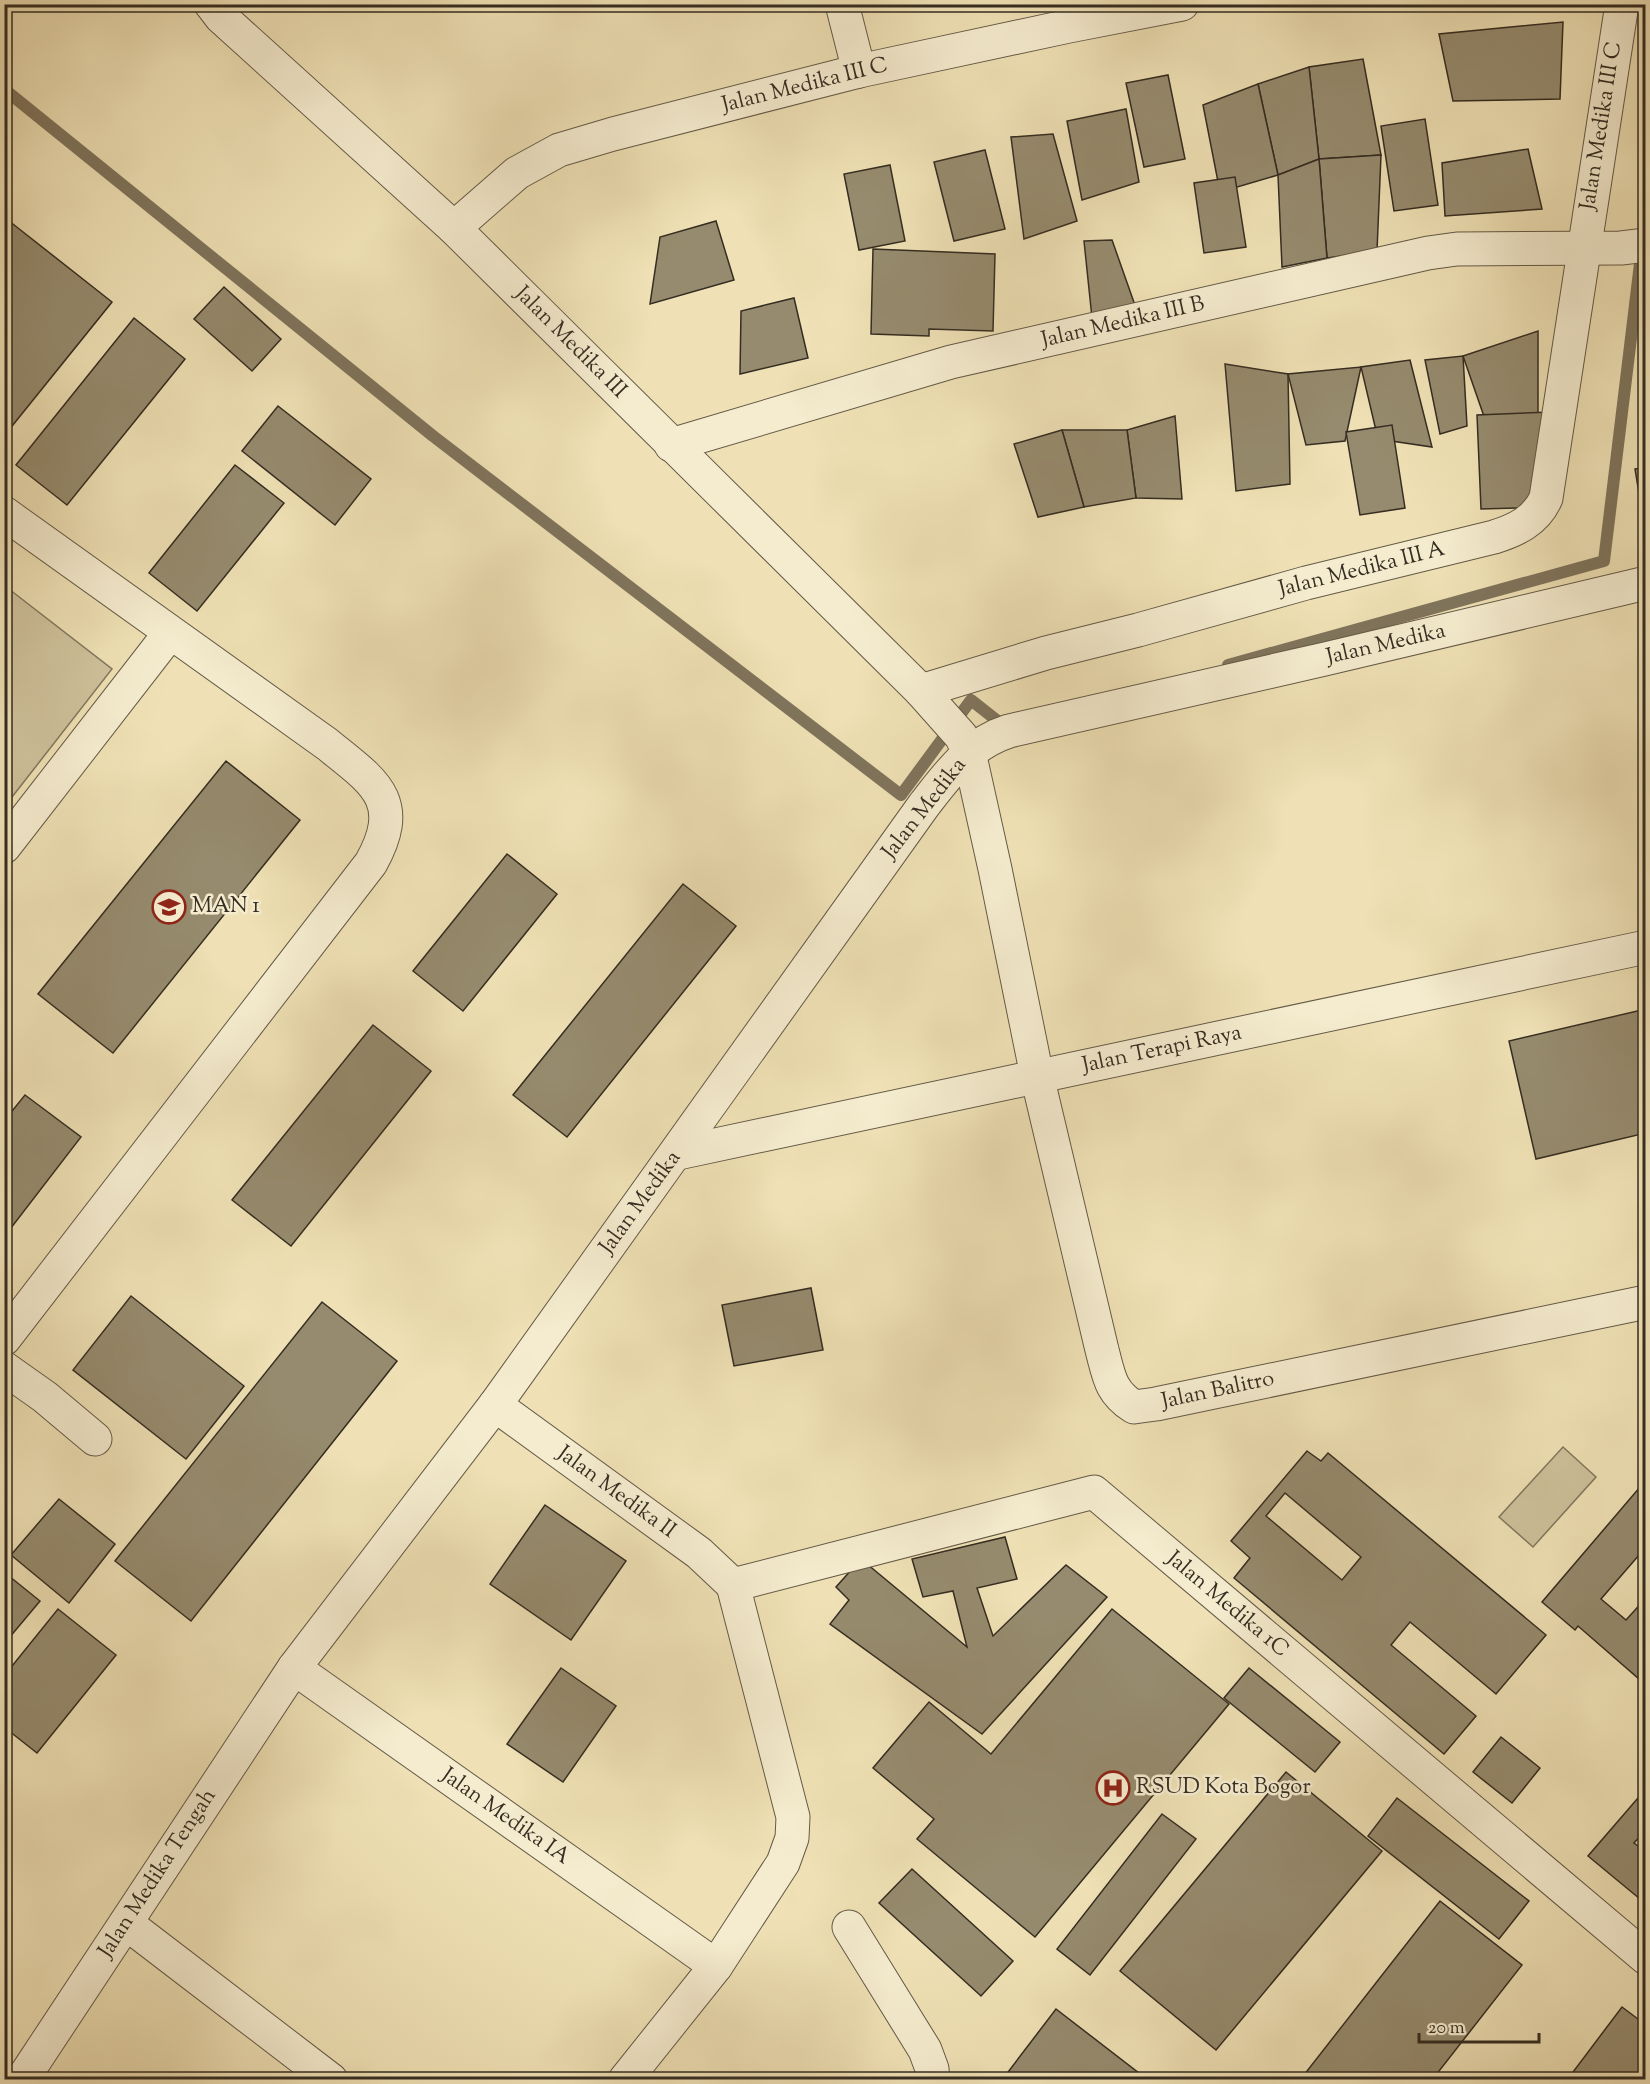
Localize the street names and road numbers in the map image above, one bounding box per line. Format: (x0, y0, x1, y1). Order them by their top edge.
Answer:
street label: Jalan Medika III C (1573, 39, 1631, 214)
street label: Jalan Medika III C (718, 50, 891, 122)
street label: Jalan Medika III (506, 279, 634, 407)
street label: Jalan Medika III B (1037, 289, 1208, 358)
street label: Jalan Medika III A (1275, 534, 1449, 606)
street label: Jalan Medika (1322, 616, 1449, 674)
street label: Jalan Medika (874, 751, 975, 867)
street label: Jalan Terapi Raya (1078, 1017, 1245, 1083)
street label: Jalan Medika (592, 1144, 690, 1262)
street label: Jalan Balitro (1158, 1363, 1277, 1419)
street label: Jalan Medika II (549, 1438, 682, 1547)
street label: Jalan Medika 1C (1158, 1543, 1295, 1666)
street label: Jalan Medika IA (433, 1760, 576, 1874)
street label: Jalan Medika Tengah (91, 1783, 225, 1966)

